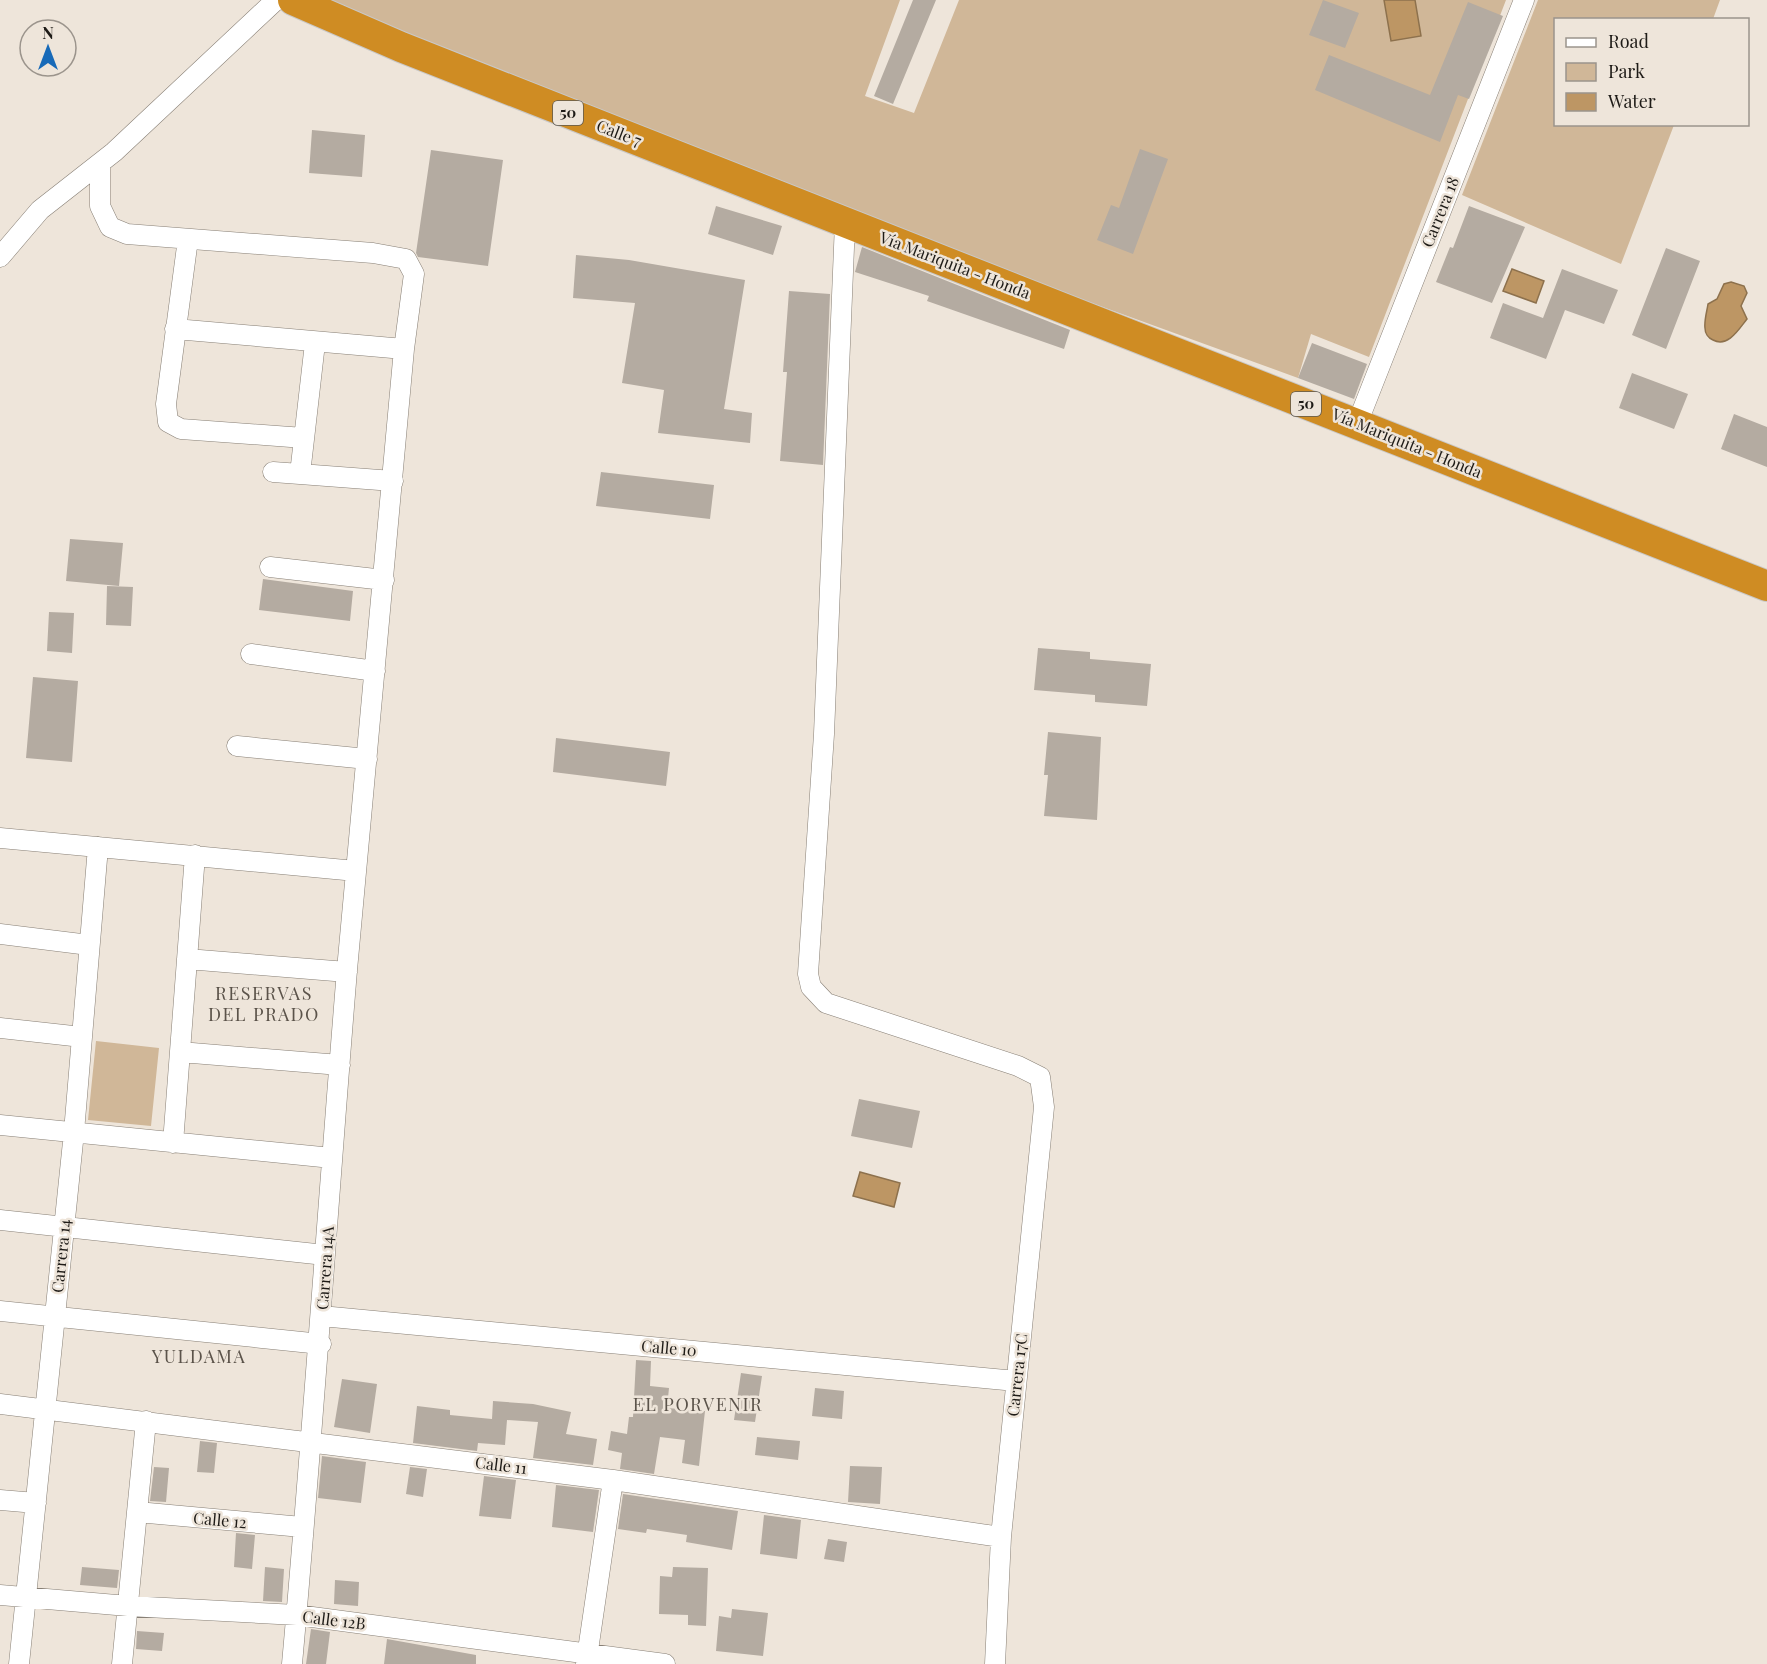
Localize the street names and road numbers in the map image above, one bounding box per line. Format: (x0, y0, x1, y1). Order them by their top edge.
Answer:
road number: 50 (553, 101, 583, 125)
street label: Calle 7 (594, 114, 645, 151)
street label: Carrera 18 (1416, 174, 1463, 250)
street label: Vía Mariquita - Honda (876, 226, 1034, 303)
road number: 50 (1291, 392, 1321, 416)
street label: Vía Mariquita - Honda (1328, 402, 1485, 482)
street label: Carrera 14 (46, 1218, 75, 1294)
street label: Carrera 14A (311, 1225, 338, 1310)
street label: Carrera 17C (1002, 1332, 1031, 1417)
street label: Calle 10 (640, 1335, 698, 1360)
street label: Calle 11 (474, 1451, 528, 1478)
street label: Calle 12 (192, 1507, 248, 1532)
street label: Calle 12B (301, 1605, 367, 1634)

